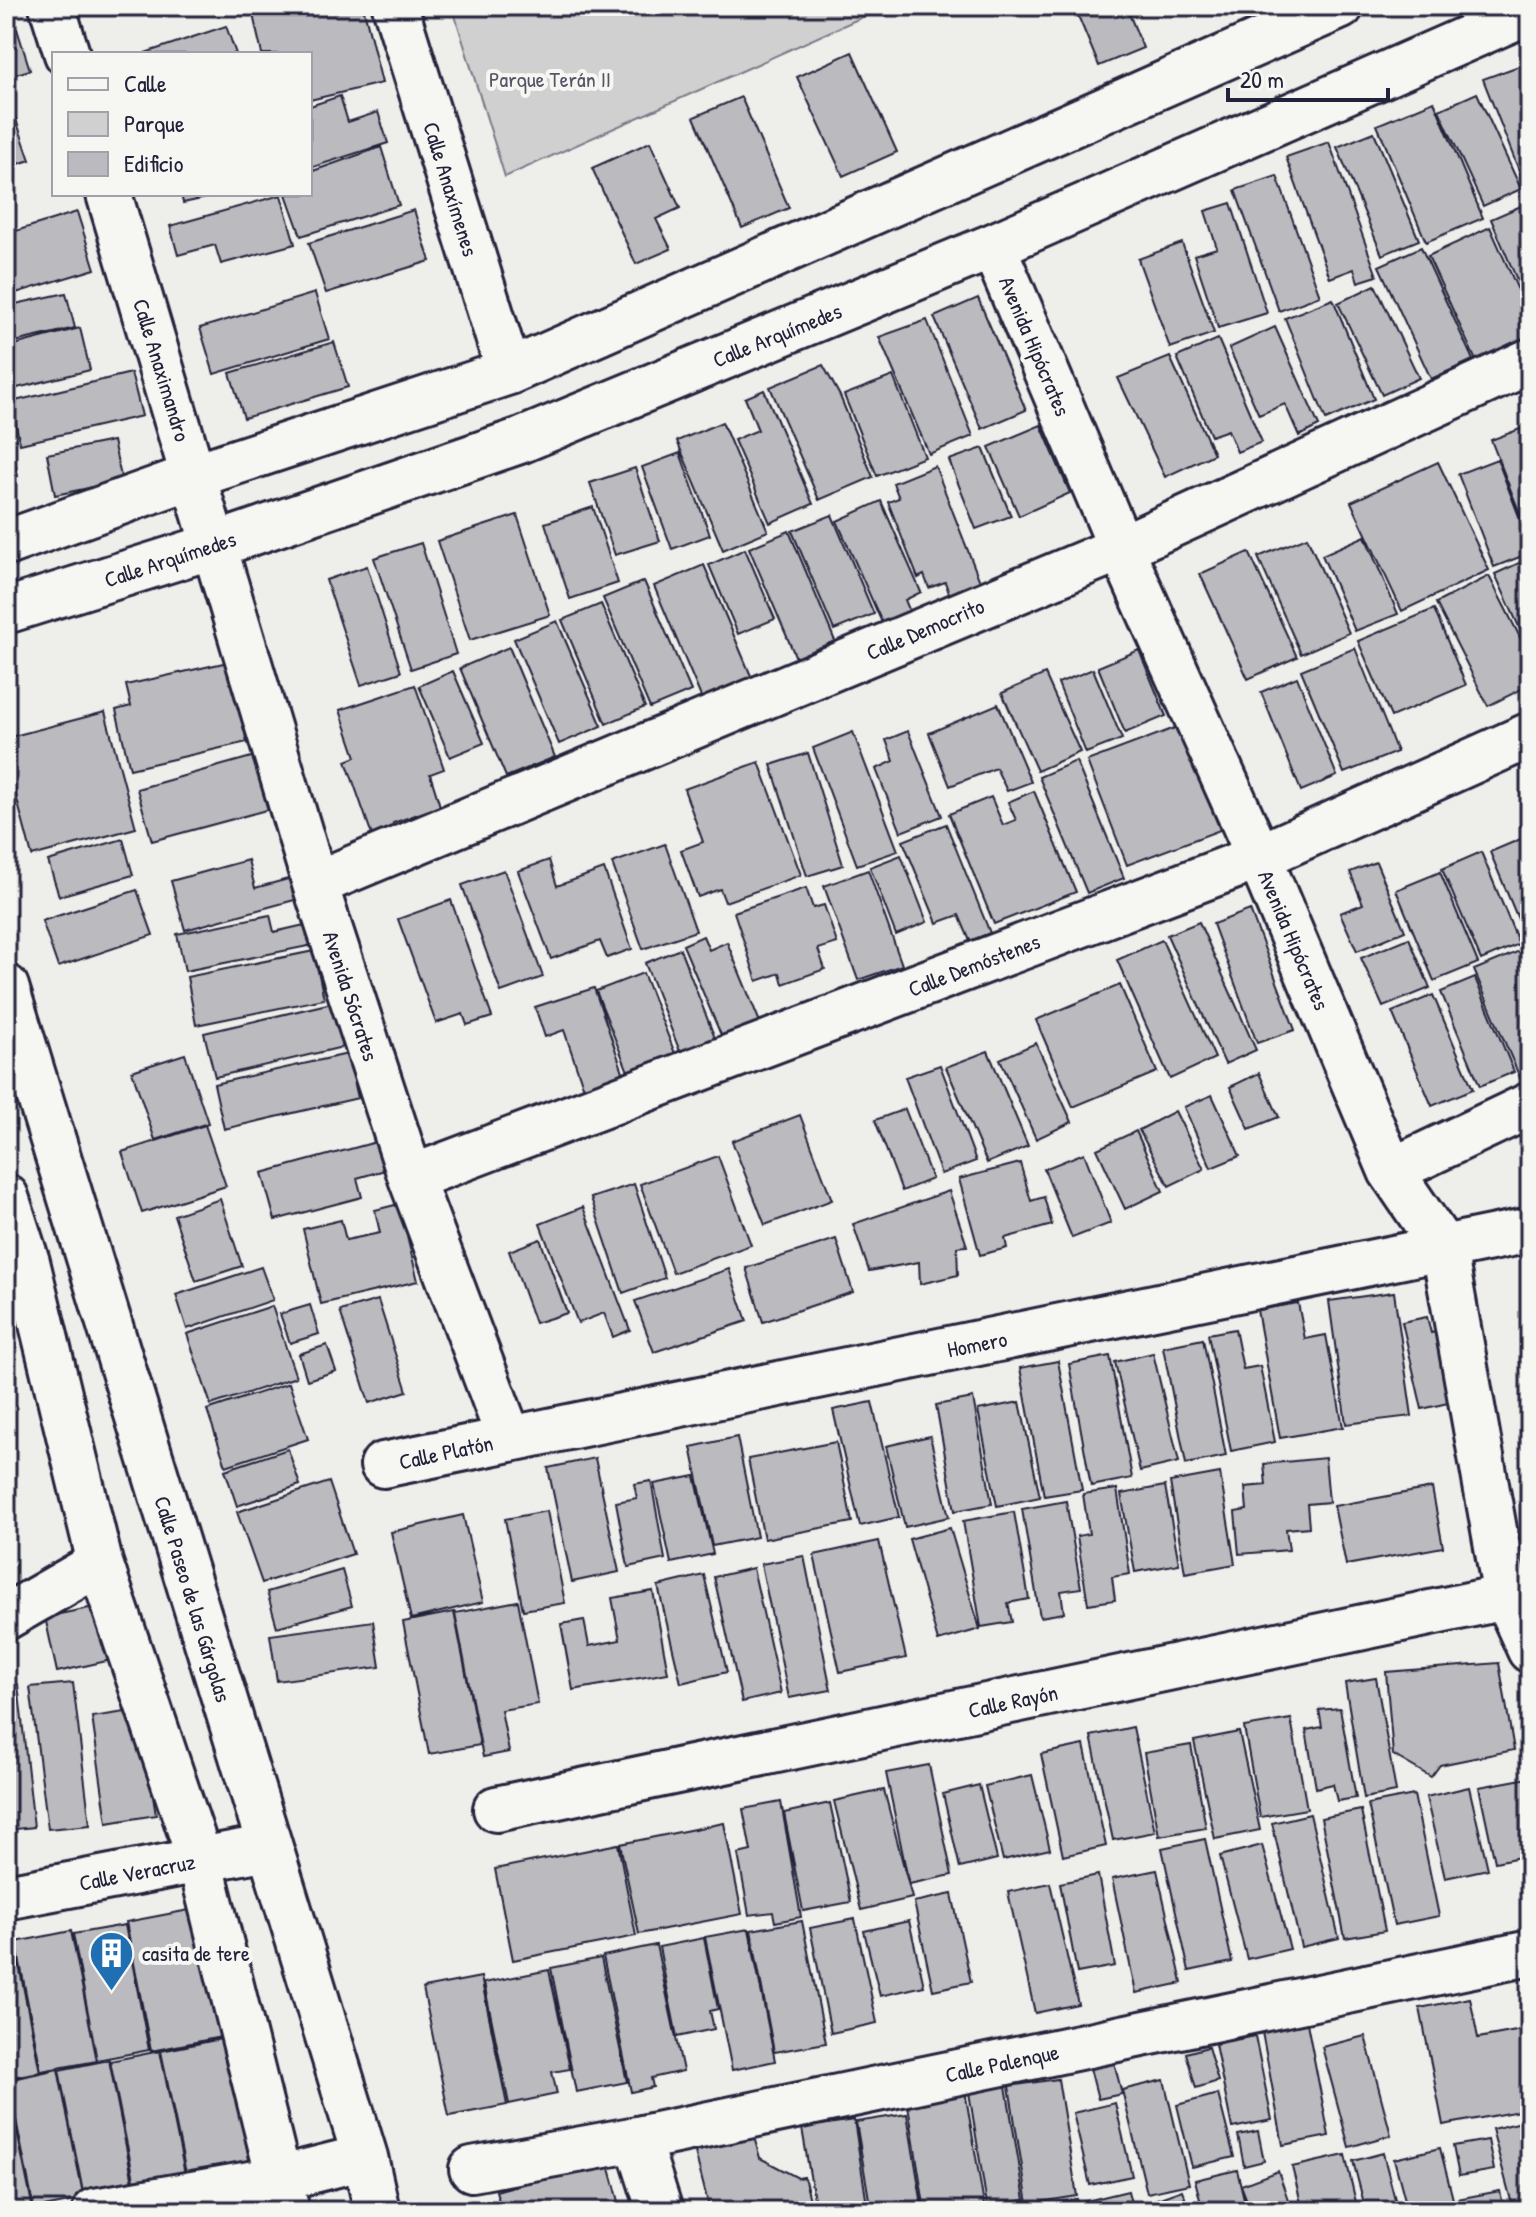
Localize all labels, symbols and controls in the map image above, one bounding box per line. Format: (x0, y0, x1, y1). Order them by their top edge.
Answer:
legend (52, 52, 312, 196)
scale bar (1228, 52, 1388, 102)
text: 20 m (1240, 63, 1284, 95)
park label: Parque Terán II (489, 64, 611, 94)
text: Calle (124, 67, 167, 99)
text: Parque (124, 107, 185, 139)
street label: Calle Anaxímenes (416, 118, 486, 260)
text: Edificio (124, 147, 184, 179)
street label: Avenida Hipócrates (992, 271, 1078, 421)
street label: Calle Anaximandro (126, 295, 198, 445)
street label: Calle Arquímedes (708, 296, 846, 374)
street label: Calle Arquímedes (100, 524, 240, 594)
street label: Calle Democrito (861, 591, 989, 667)
street label: Avenida Hipócrates (1251, 865, 1337, 1015)
street label: Calle Demóstenes (904, 926, 1044, 1004)
street label: Avenida Sócrates (316, 927, 386, 1065)
street label: Homero (945, 1324, 1010, 1364)
street label: Calle Platón (396, 1427, 496, 1477)
street label: Calle Paseo de las Gárgolas (147, 1492, 239, 1706)
street label: Calle Rayón (966, 1677, 1060, 1725)
street label: Calle Veracruz (77, 1846, 197, 1898)
building icon: casita de tere (87, 1929, 135, 1992)
place label: casita de tere (142, 1938, 250, 1968)
street label: Calle Palenque (942, 2036, 1062, 2090)

